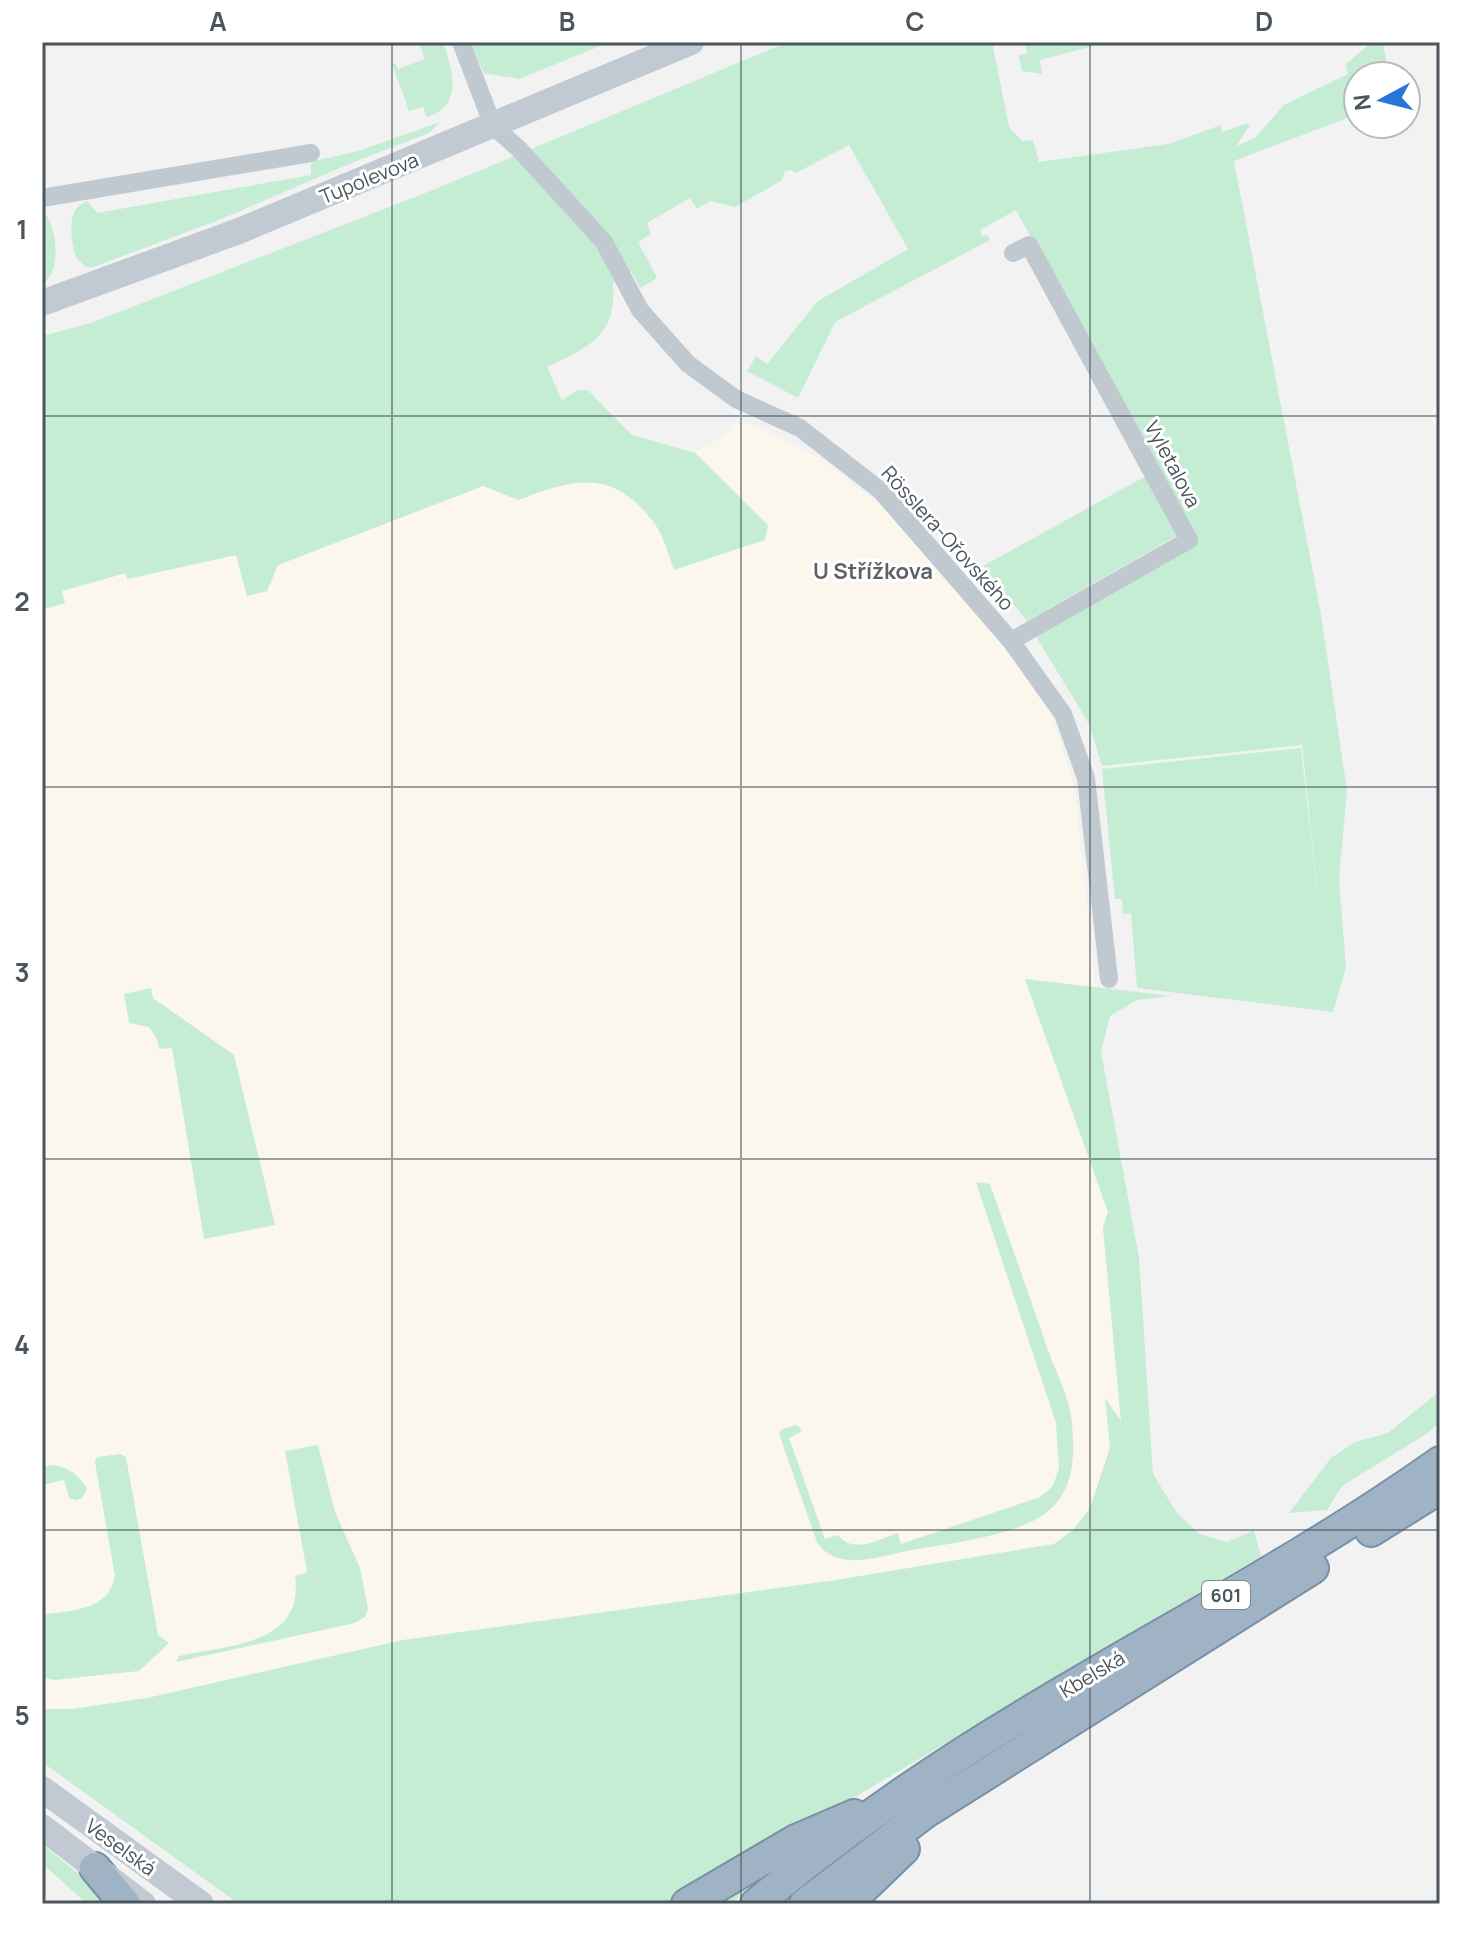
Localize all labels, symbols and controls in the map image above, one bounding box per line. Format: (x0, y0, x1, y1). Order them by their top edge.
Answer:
text: A (209, 3, 227, 39)
text: B (559, 3, 575, 39)
text: C (905, 3, 925, 39)
text: D (1255, 3, 1273, 39)
north arrow (1342, 60, 1422, 140)
text: N (1346, 93, 1378, 112)
street label: Tupolevova (316, 146, 422, 210)
text: 1 (16, 211, 28, 247)
street label: Vyletalova (1139, 416, 1207, 512)
street label: Rösslera-Ořovského (876, 460, 1020, 616)
district label: U Střížkova (813, 556, 933, 586)
text: 2 (14, 583, 30, 619)
text: 3 (14, 954, 30, 990)
text: 4 (14, 1326, 30, 1362)
road number: 601 (1202, 1581, 1250, 1609)
street label: Kbelská (1054, 1644, 1130, 1704)
text: 5 (14, 1697, 30, 1733)
street label: Veselská (80, 1812, 162, 1882)

